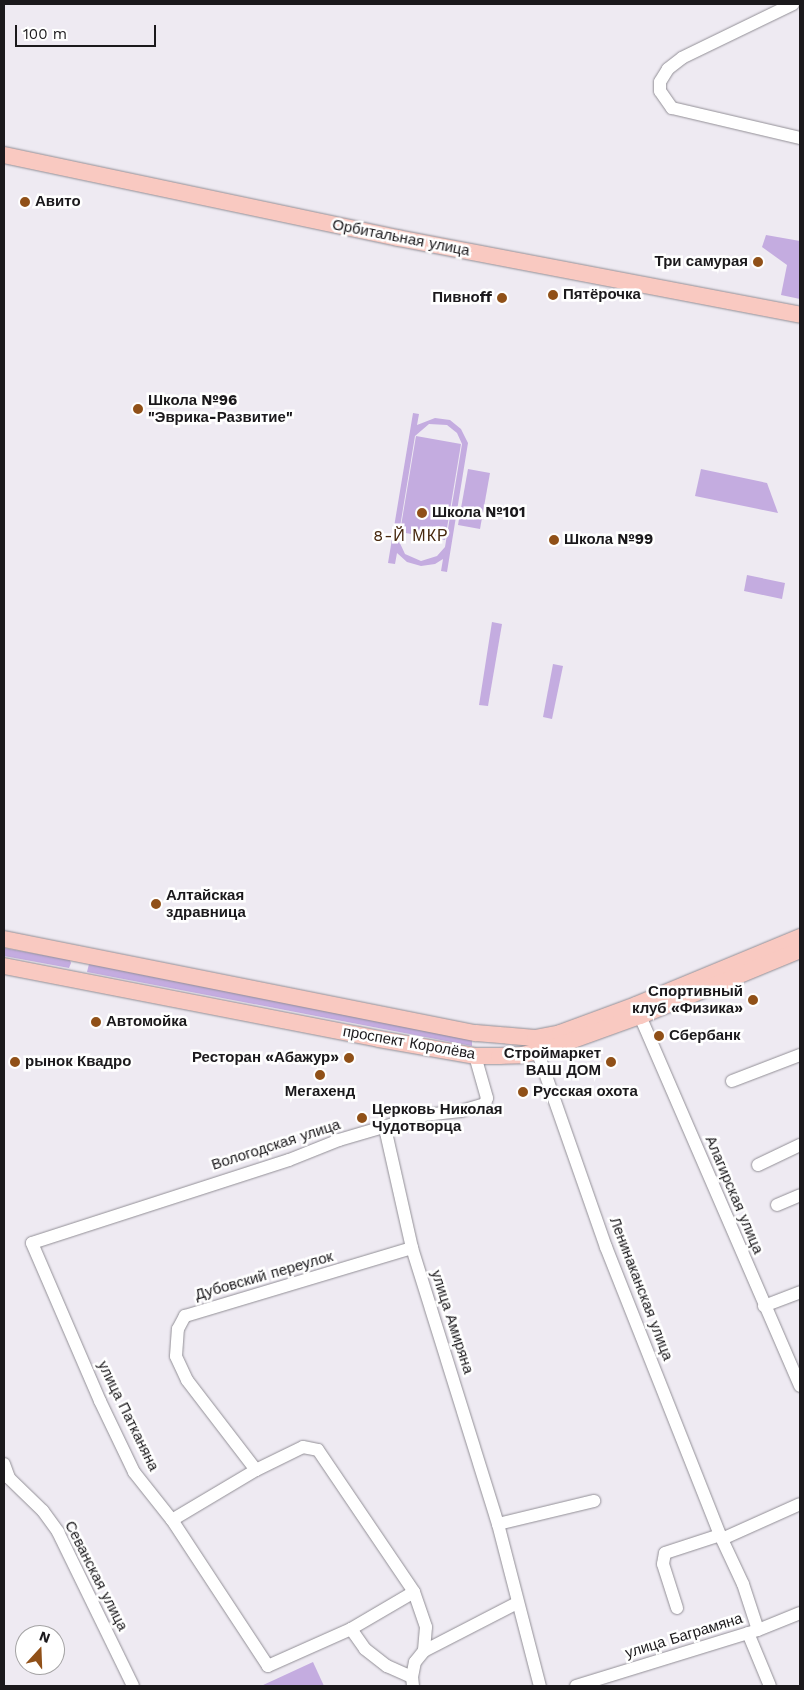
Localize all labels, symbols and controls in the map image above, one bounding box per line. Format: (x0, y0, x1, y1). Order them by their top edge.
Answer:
scale bar (18, 15, 159, 47)
text: 100 m (23, 25, 67, 43)
place label: Авито (35, 193, 81, 211)
marker: Авито (19, 196, 31, 208)
street label: Орбитальная улица (331, 216, 471, 260)
place label: Три самурая (655, 253, 748, 271)
marker: Три самурая (752, 256, 764, 268)
place label: Пятёрочка (563, 286, 641, 304)
place label: Пивноff (432, 289, 492, 307)
marker: Пятёрочка (547, 289, 559, 301)
marker: Пивноff (496, 292, 508, 304)
place label: Школа №96 "Эврика-Развитие" (148, 391, 293, 426)
marker: Школа №96 "Эврика-Развитие" (132, 403, 144, 415)
place label: Школа №101 (432, 504, 525, 522)
marker: Школа №101 (416, 507, 428, 519)
district label: 8-Й МКР (372, 526, 450, 546)
place label: Школа №99 (564, 531, 653, 549)
marker: Школа №99 (548, 534, 560, 546)
place label: Алтайская здравница (166, 886, 246, 921)
marker: Алтайская здравница (150, 898, 162, 910)
place label: Спортивный клуб «Физика» (632, 982, 743, 1017)
marker: Спортивный клуб «Физика» (747, 994, 759, 1006)
place label: Автомойка (106, 1013, 187, 1031)
marker: Автомойка (90, 1016, 102, 1028)
street label: проспект Королёва (341, 1022, 477, 1064)
place label: Сбербанк (669, 1027, 741, 1045)
marker: Сбербанк (653, 1030, 665, 1042)
place label: Строймаркет ВАШ ДОМ (504, 1044, 601, 1079)
place label: Ресторан «Абажур» (192, 1049, 339, 1067)
marker: Ресторан «Абажур» (343, 1052, 355, 1064)
place label: рынок Квадро (25, 1053, 131, 1071)
marker: рынок Квадро (9, 1056, 21, 1068)
marker: Строймаркет ВАШ ДОМ (605, 1056, 617, 1068)
marker: Мегахенд (314, 1069, 326, 1081)
place label: Мегахенд (285, 1083, 355, 1101)
place label: Русская охота (533, 1083, 638, 1101)
marker: Русская охота (517, 1086, 529, 1098)
place label: Церковь Николая Чудотворца (372, 1100, 503, 1135)
marker: Церковь Николая Чудотворца (356, 1112, 368, 1124)
street label: Вологодская улица (209, 1116, 343, 1174)
street label: Алагирская улица (701, 1133, 767, 1257)
street label: Ленинаканская улица (605, 1215, 677, 1363)
street label: Дубовский переулок (193, 1248, 335, 1304)
street label: улица Амиряна (427, 1268, 477, 1376)
street label: улица Патканяна (94, 1358, 162, 1474)
street label: Севанская улица (61, 1518, 131, 1634)
street label: улица Баграмяна (623, 1610, 745, 1662)
north arrow (15, 1625, 65, 1675)
text: N (37, 1628, 52, 1646)

